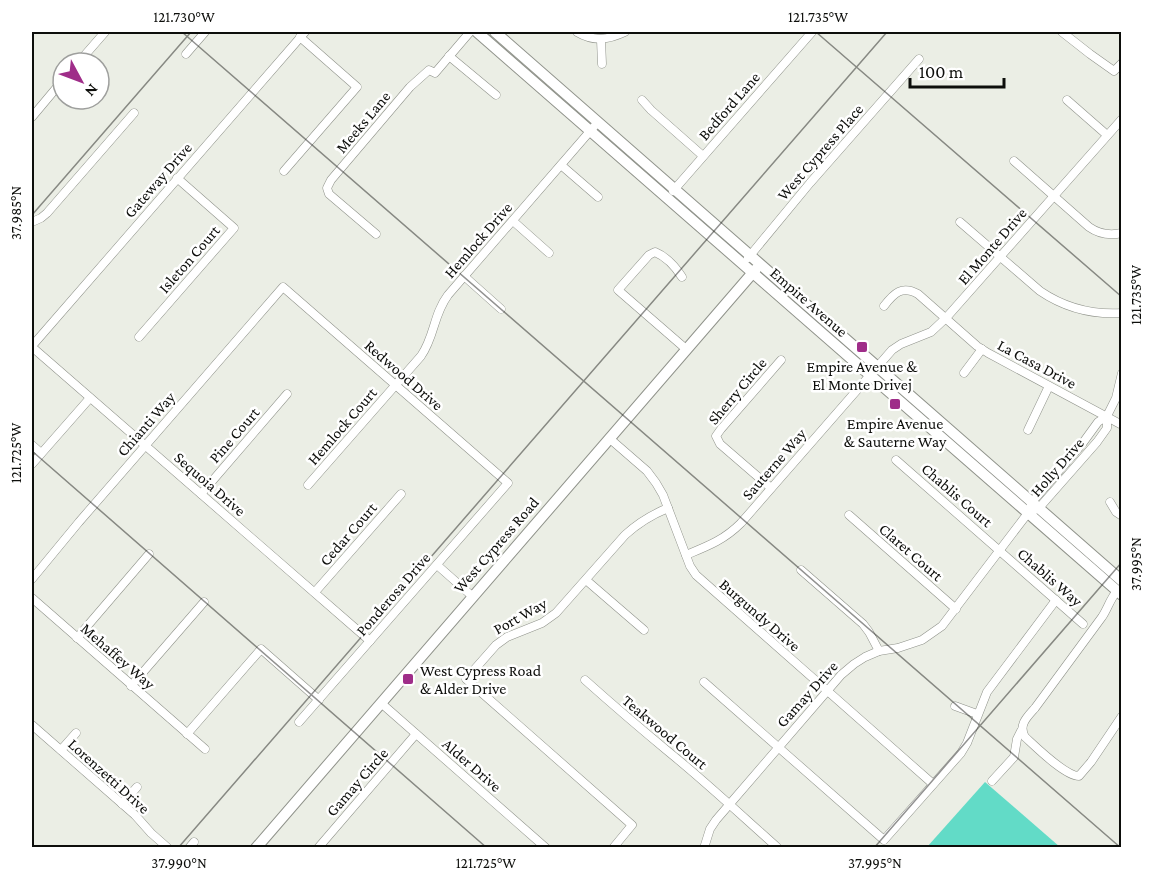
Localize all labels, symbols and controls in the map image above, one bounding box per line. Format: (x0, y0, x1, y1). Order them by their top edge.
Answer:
text: 121.730°W (153, 9, 215, 25)
text: 121.735°W (788, 9, 848, 25)
north arrow (51, 51, 111, 111)
scale bar (910, 51, 1004, 89)
text: 100 m (919, 62, 964, 82)
street label: Bedford Lane (695, 69, 763, 143)
text: N (82, 81, 102, 100)
street label: Meeks Lane (332, 88, 394, 156)
street label: West Cypress Place (774, 100, 867, 204)
street label: Gateway Drive (121, 139, 196, 222)
text: 37.985°N (8, 186, 24, 240)
street label: Hemlock Drive (441, 199, 515, 281)
street label: El Monte Drive (954, 204, 1030, 288)
street label: Isleton Court (155, 221, 223, 296)
street label: Empire Avenue (766, 264, 851, 341)
text: 121.735°W (1128, 265, 1144, 325)
street label: Redwood Drive (362, 336, 446, 414)
street label: La Casa Drive (995, 336, 1079, 392)
marker: Empire Avenue & El Monte Drivej (855, 340, 869, 354)
street label: Sherry Circle (704, 354, 771, 428)
place label: Empire Avenue & El Monte Drivej (807, 358, 918, 394)
street label: Hemlock Court (304, 383, 381, 468)
street label: Chianti Way (114, 388, 180, 460)
marker: Empire Avenue & Sauterne Way (888, 397, 902, 411)
street label: Pine Court (205, 403, 263, 466)
place label: Empire Avenue & Sauterne Way (844, 415, 947, 451)
text: 121.725°W (8, 423, 24, 483)
street label: Sauterne Way (739, 425, 811, 504)
street label: Holly Drive (1027, 434, 1088, 500)
street label: Sequoia Drive (170, 449, 249, 520)
street label: Chablis Court (918, 460, 996, 531)
street label: West Cypress Road (450, 493, 543, 597)
street label: Cedar Court (316, 499, 380, 569)
street label: Claret Court (876, 520, 947, 585)
text: 37.995°N (1128, 537, 1144, 591)
street label: Chablis Way (1014, 544, 1086, 611)
street label: Ponderosa Drive (352, 549, 434, 639)
street label: Burgundy Drive (716, 575, 804, 655)
street label: Port Way (490, 594, 551, 638)
street label: Mehaffey Way (77, 619, 159, 694)
street label: Gamay Drive (773, 658, 842, 731)
place label: West Cypress Road & Alder Drive (420, 662, 542, 697)
marker: West Cypress Road & Alder Drive (401, 672, 415, 686)
street label: Teakwood Court (619, 692, 711, 773)
street label: Lorenzetti Drive (65, 735, 153, 817)
street label: Alder Drive (439, 735, 505, 795)
street label: Gamay Circle (323, 744, 392, 820)
text: 37.990°N (151, 855, 207, 871)
text: 121.725°W (456, 855, 516, 871)
text: 37.995°N (848, 855, 902, 871)

